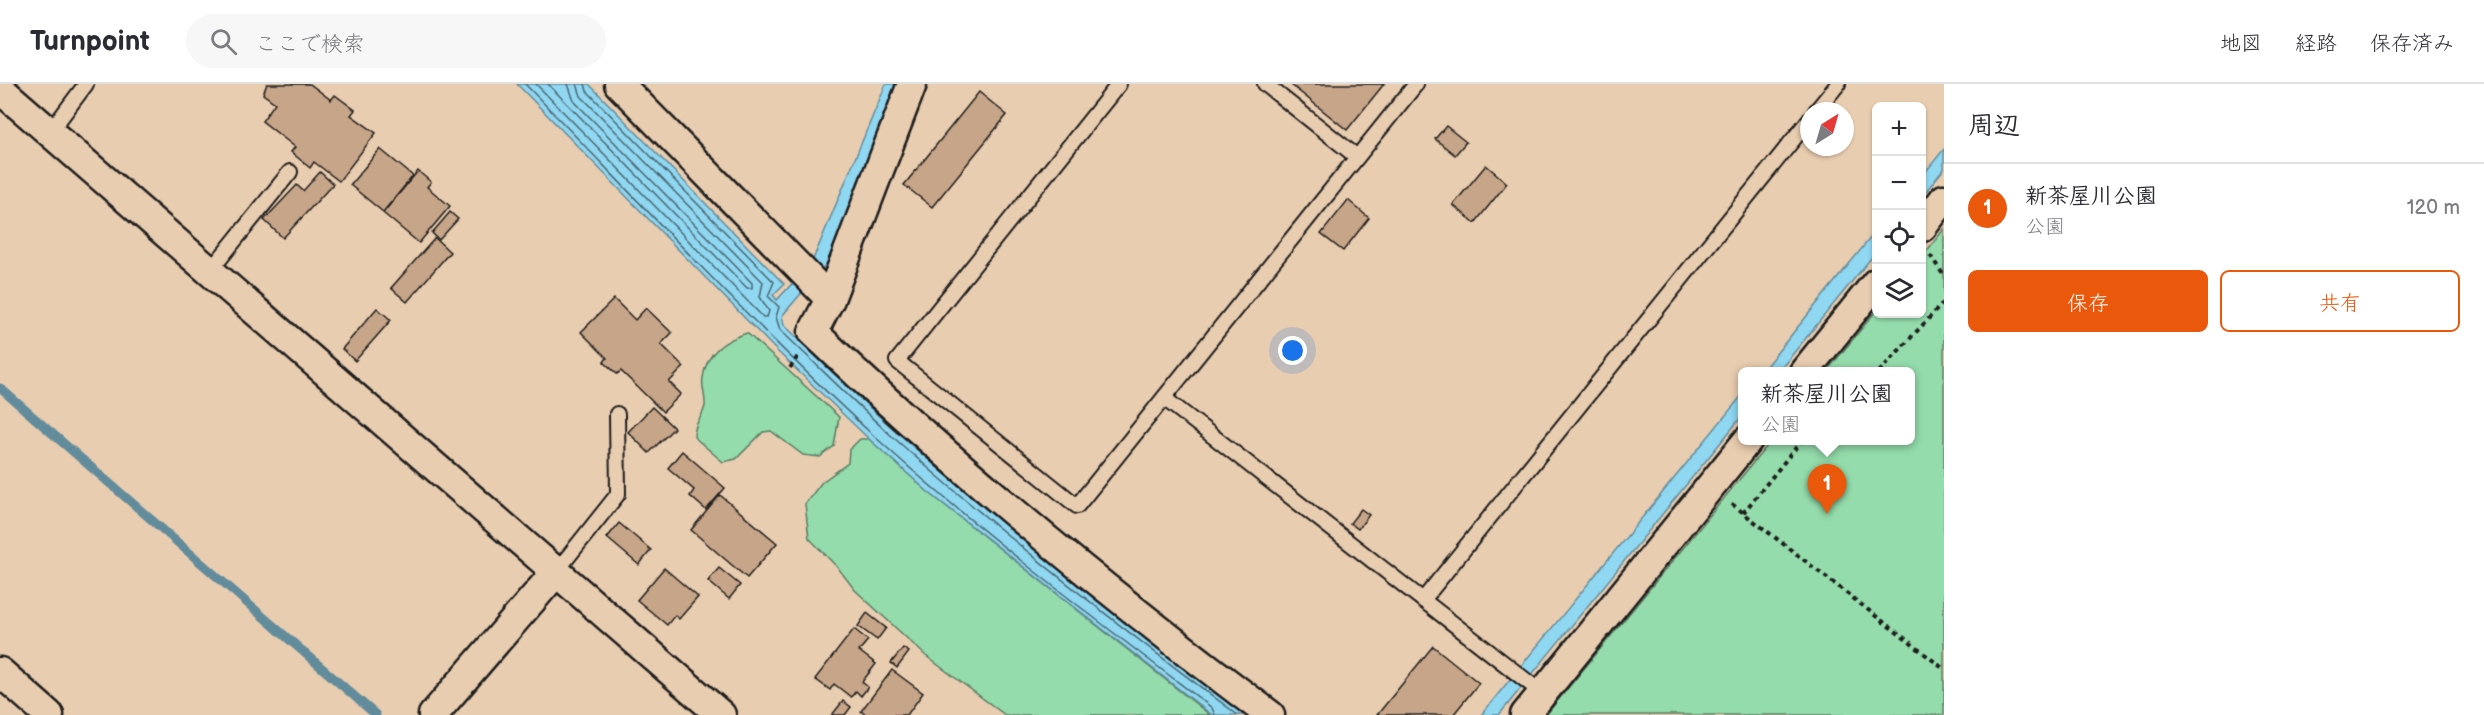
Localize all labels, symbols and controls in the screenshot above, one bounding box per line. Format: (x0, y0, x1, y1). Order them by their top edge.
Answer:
search box (186, 14, 606, 68)
text: Turnpoint (30, 25, 150, 58)
icon: search (207, 25, 240, 58)
text: ここで検索 (255, 31, 365, 58)
text: 地図 (2220, 31, 2262, 56)
text: 経路 (2295, 31, 2337, 56)
text: 保存済み (2370, 31, 2454, 56)
north arrow (1800, 102, 1854, 156)
map controls (1872, 102, 1926, 318)
button: + (1872, 102, 1926, 156)
text: 周辺 (1968, 111, 2020, 142)
button: − (1872, 156, 1926, 210)
text: 新茶屋川公園 (2025, 183, 2157, 210)
text: 1 (1983, 196, 1992, 220)
text: 120 m (2407, 196, 2460, 220)
button: locate (1872, 210, 1926, 264)
text: 公園 (2025, 215, 2065, 239)
button: layers (1872, 264, 1926, 318)
button: 保存 (1968, 270, 2208, 332)
button: 共有 (2220, 270, 2460, 332)
your location (1278, 336, 1307, 365)
popup (1738, 367, 1915, 445)
text: 新茶屋川公園 (1760, 381, 1893, 408)
text: 公園 (1760, 413, 1800, 437)
pin: 1 (1808, 464, 1846, 514)

